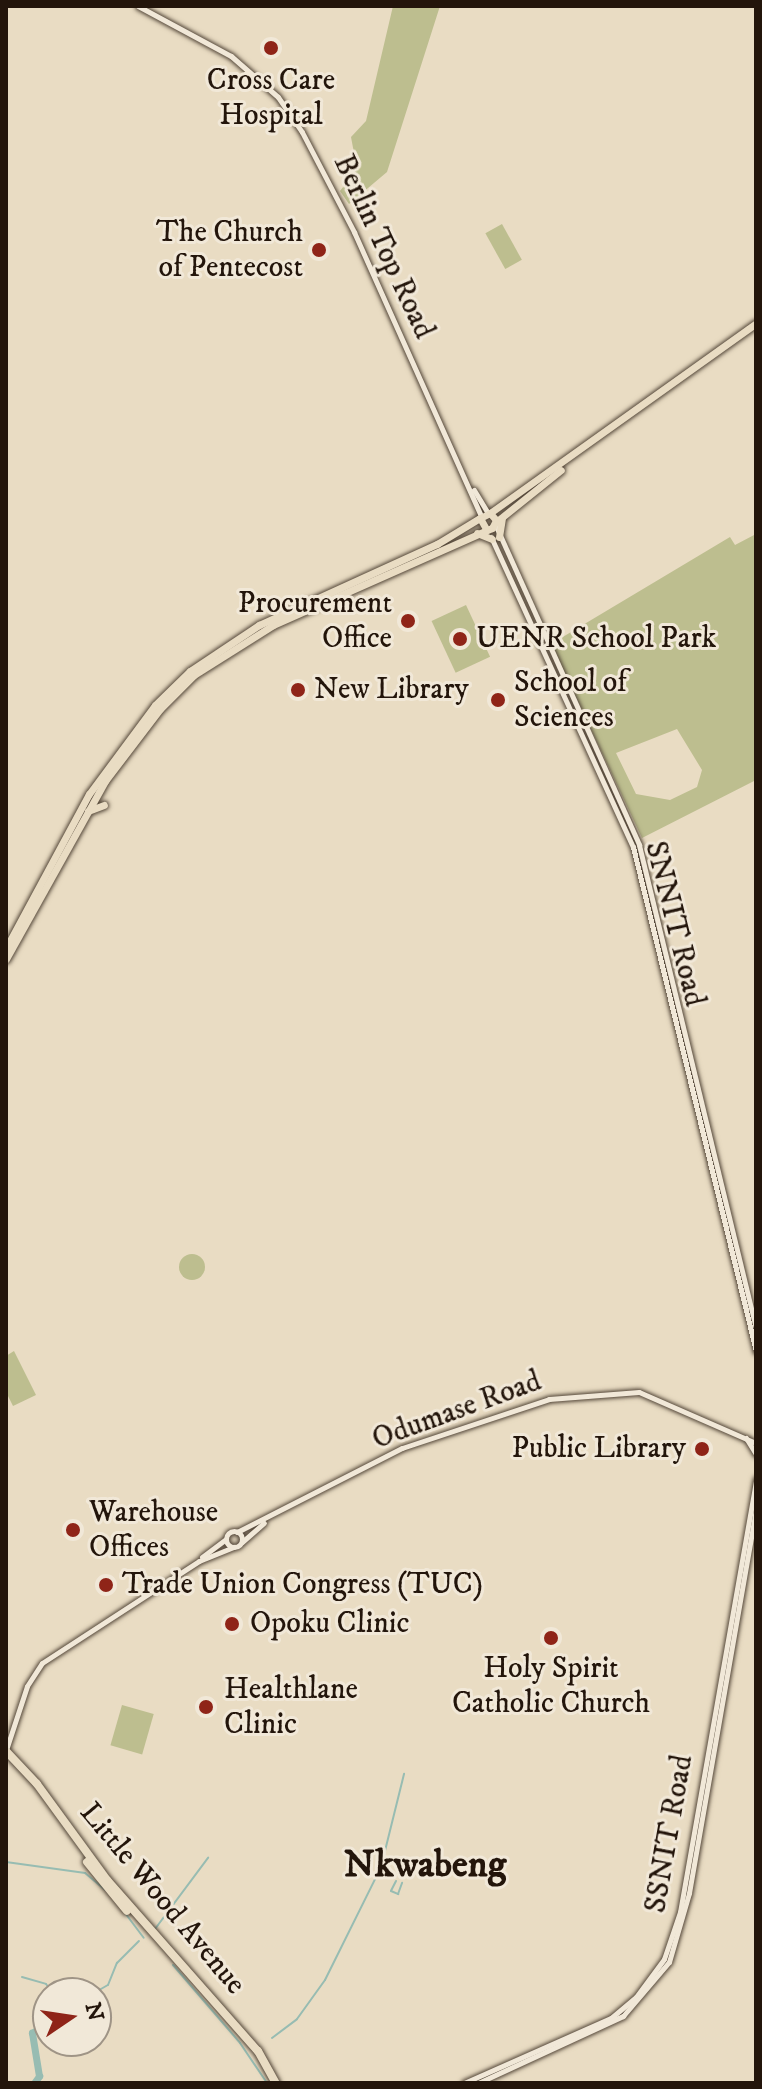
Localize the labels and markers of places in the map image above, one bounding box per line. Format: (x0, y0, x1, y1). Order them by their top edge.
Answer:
marker: Cross Care Hospital (260, 37, 282, 59)
place label: Cross Care Hospital (207, 63, 335, 134)
place label: The Church of Pentecost (156, 215, 303, 286)
marker: The Church of Pentecost (310, 241, 328, 259)
place label: Procurement Office (238, 586, 392, 656)
marker: Procurement Office (399, 612, 417, 630)
place label: UENR School Park (476, 621, 716, 657)
marker: UENR School Park (451, 630, 469, 648)
place label: School of Sciences (514, 665, 627, 736)
place label: New Library (314, 672, 469, 708)
marker: New Library (289, 681, 307, 699)
marker: School of Sciences (489, 691, 507, 709)
place label: Public Library (511, 1431, 686, 1467)
marker: Public Library (693, 1440, 711, 1458)
place label: Warehouse Offices (89, 1495, 218, 1566)
marker: Warehouse Offices (64, 1521, 82, 1539)
place label: Trade Union Congress (TUC) (122, 1567, 483, 1603)
marker: Trade Union Congress (TUC) (97, 1576, 115, 1594)
place label: Opoku Clinic (250, 1606, 409, 1642)
marker: Opoku Clinic (221, 1613, 243, 1635)
marker: Holy Spirit Catholic Church (542, 1629, 560, 1647)
place label: Holy Spirit Catholic Church (452, 1651, 650, 1722)
place label: Healthlane Clinic (224, 1672, 358, 1742)
marker: Healthlane Clinic (195, 1696, 217, 1718)

